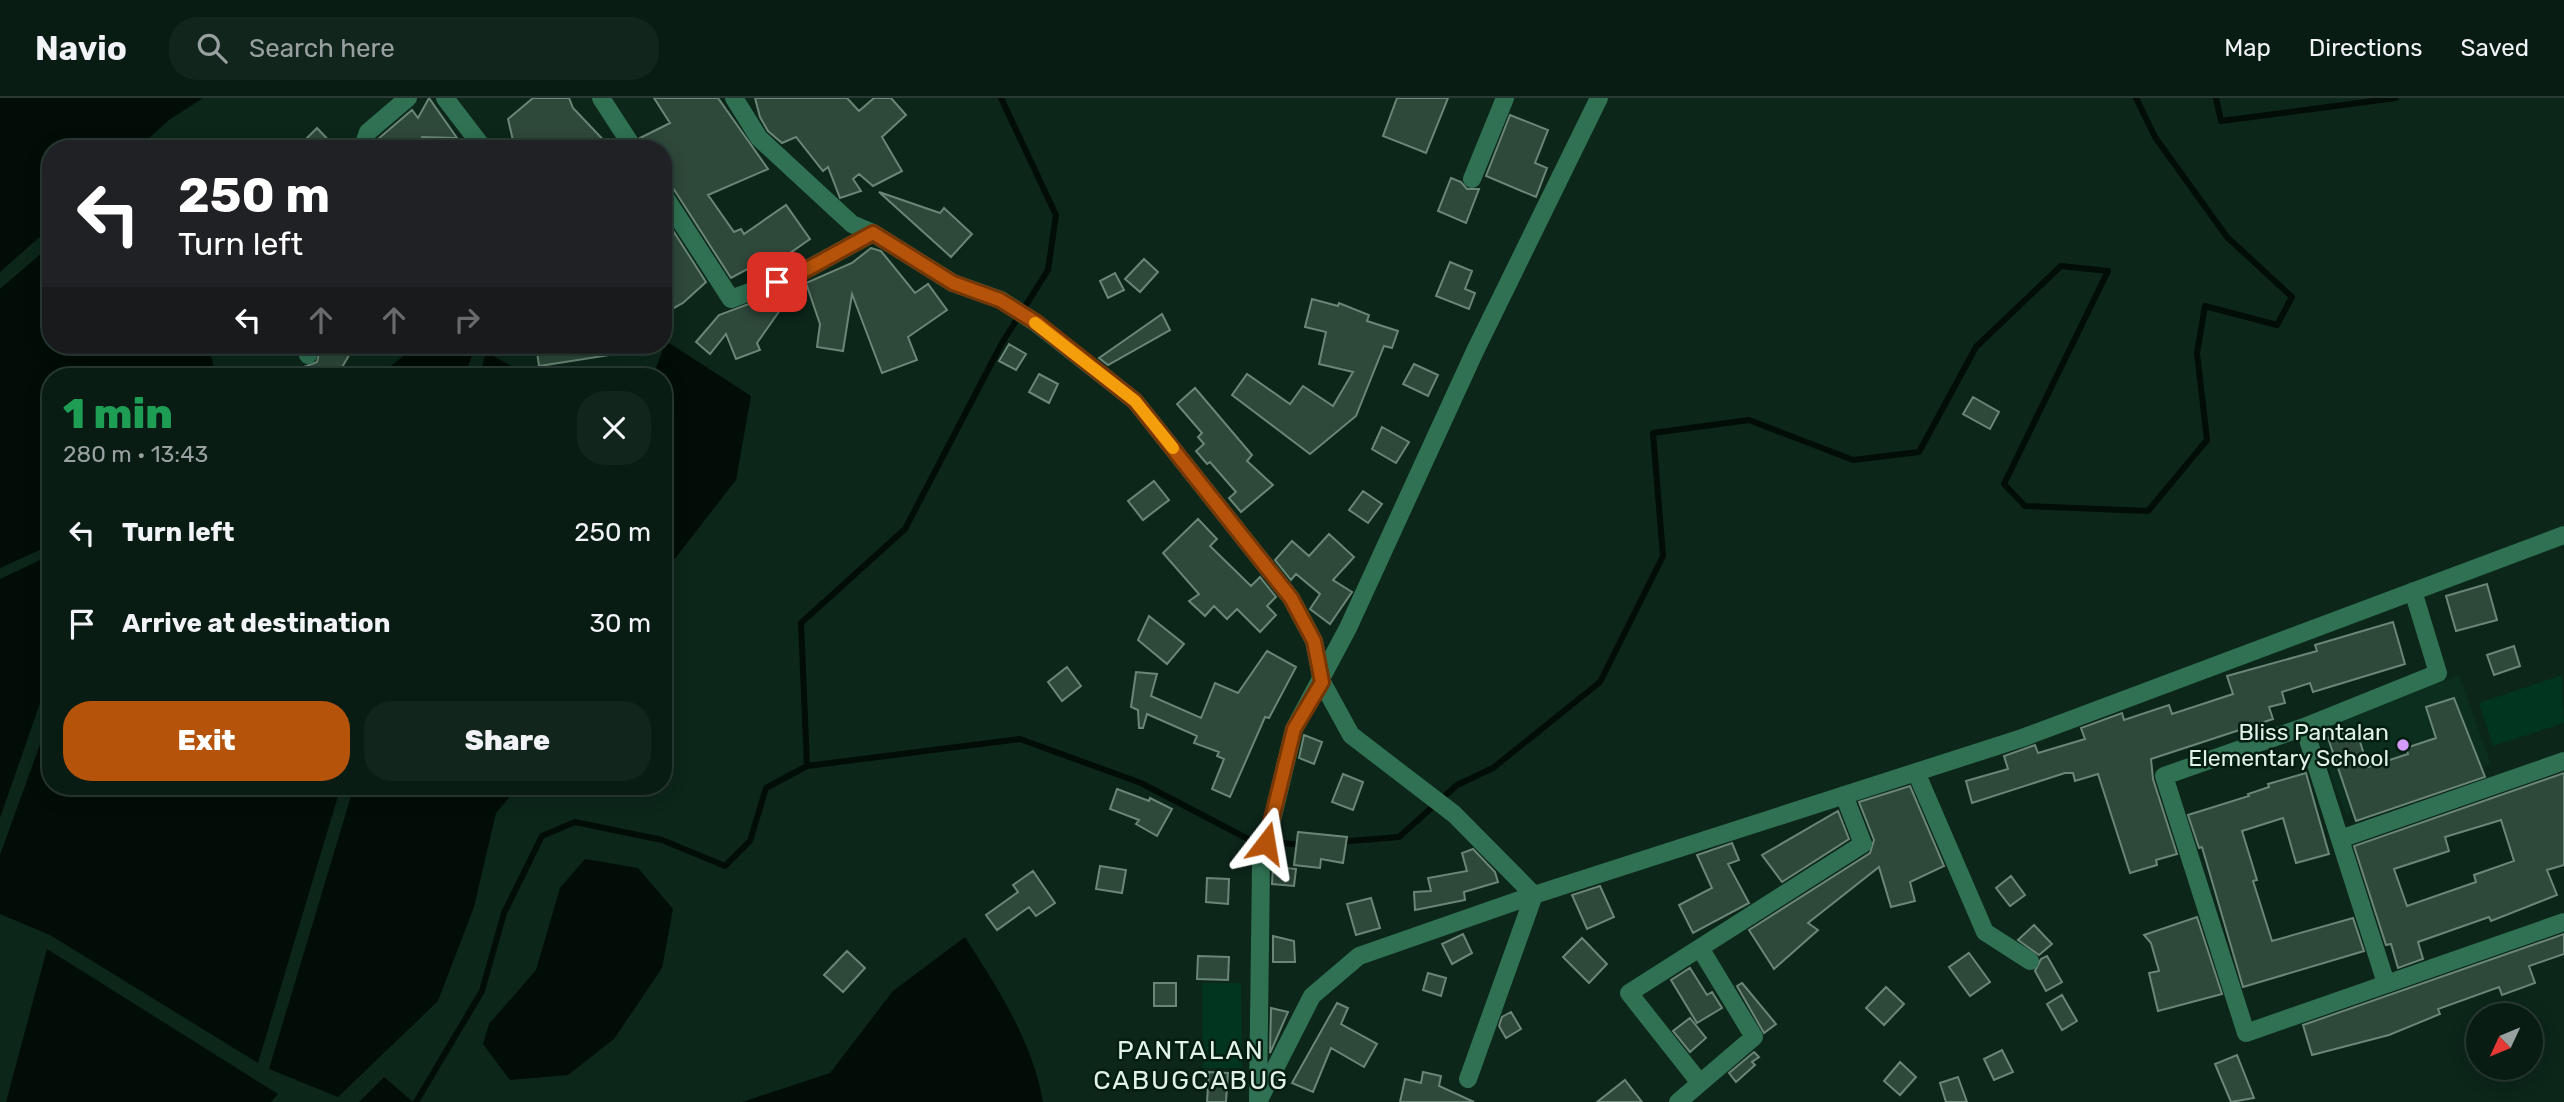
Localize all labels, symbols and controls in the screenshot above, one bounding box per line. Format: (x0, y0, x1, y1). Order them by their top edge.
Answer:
search box (169, 17, 659, 80)
text: Navio (35, 29, 127, 68)
icon: search (193, 29, 231, 67)
text: Search here (249, 33, 395, 64)
text: Map (2224, 34, 2271, 62)
text: Directions (2309, 34, 2422, 62)
text: Saved (2460, 34, 2529, 62)
text: 250 m (178, 166, 330, 224)
icon: left (63, 168, 154, 259)
text: Turn left (178, 225, 303, 263)
pin (747, 252, 807, 312)
icon: arrive (758, 263, 796, 301)
icon: left (229, 301, 267, 339)
icon: ahead (302, 301, 340, 339)
icon: ahead (375, 301, 413, 339)
icon: right (448, 301, 486, 339)
text: 1 min (63, 389, 173, 439)
button: close (577, 391, 651, 465)
text: 280 m · 13:43 (63, 440, 208, 468)
icon: left (63, 514, 101, 552)
text: Turn left (122, 517, 234, 548)
text: 250 m (574, 517, 651, 548)
icon: arrive (63, 605, 101, 643)
text: Arrive at destination (122, 608, 390, 639)
text: 30 m (589, 608, 651, 639)
button: Exit (63, 701, 350, 781)
button: Share (364, 701, 651, 781)
place label: Bliss Pantalan Elementary School (2188, 718, 2389, 772)
marker: Bliss Pantalan Elementary School (2395, 737, 2411, 753)
position arrow (1229, 806, 1303, 880)
north arrow (2466, 1003, 2543, 1080)
map controls (2466, 1003, 2543, 1080)
district label: PANTALAN CABUGCABUG (1093, 1035, 1289, 1096)

